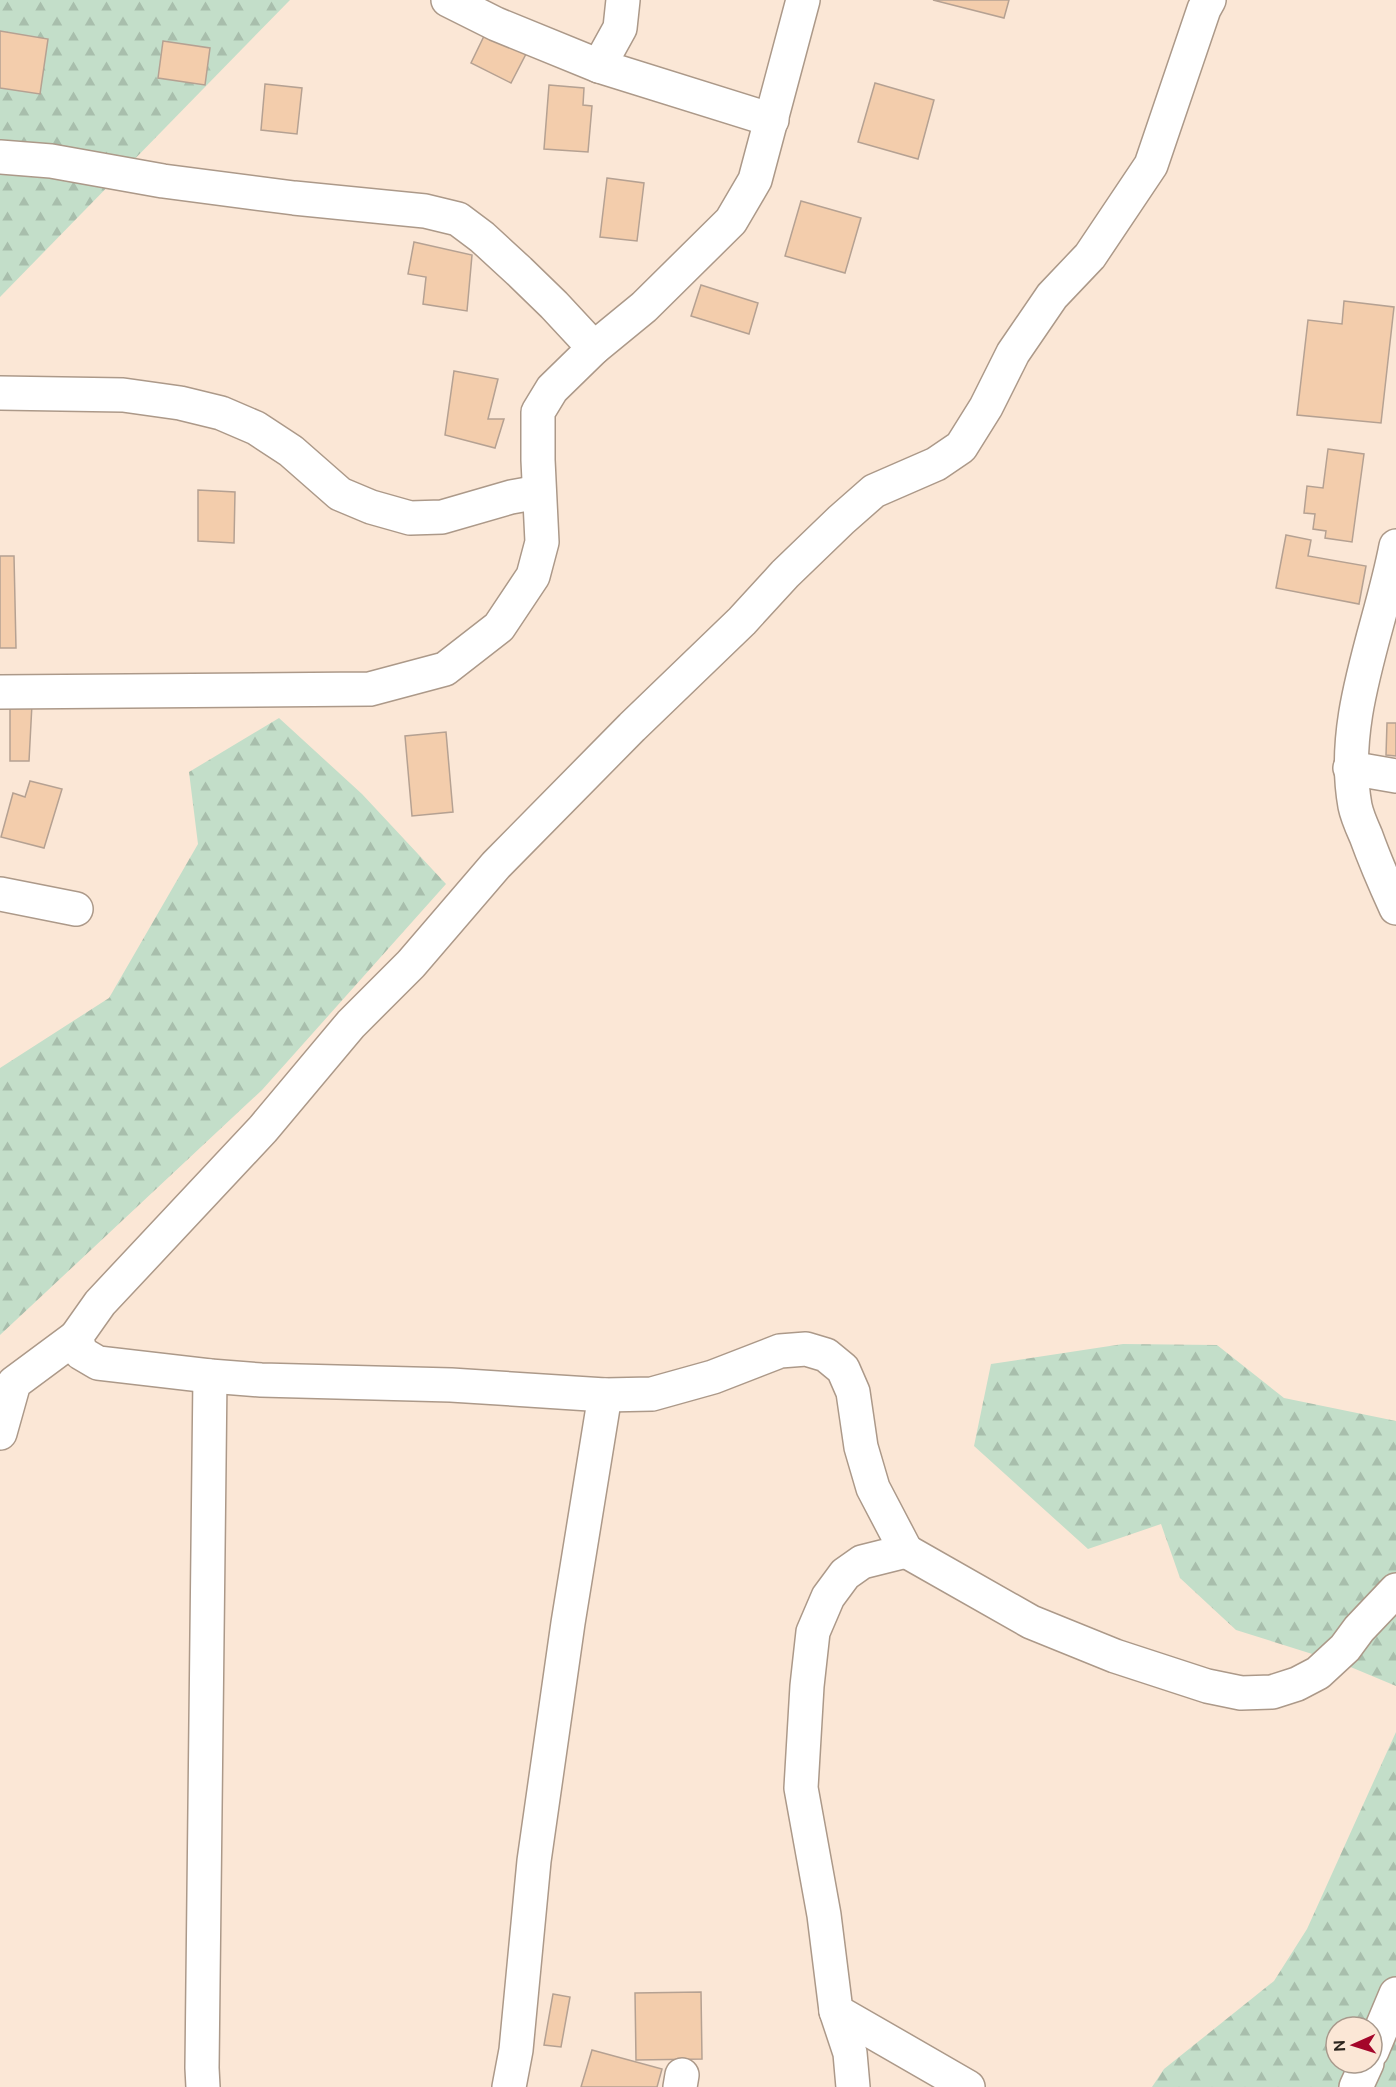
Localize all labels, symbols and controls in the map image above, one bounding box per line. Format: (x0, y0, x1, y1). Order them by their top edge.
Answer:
north arrow (1324, 2015, 1384, 2075)
text: N (1330, 2039, 1348, 2052)

